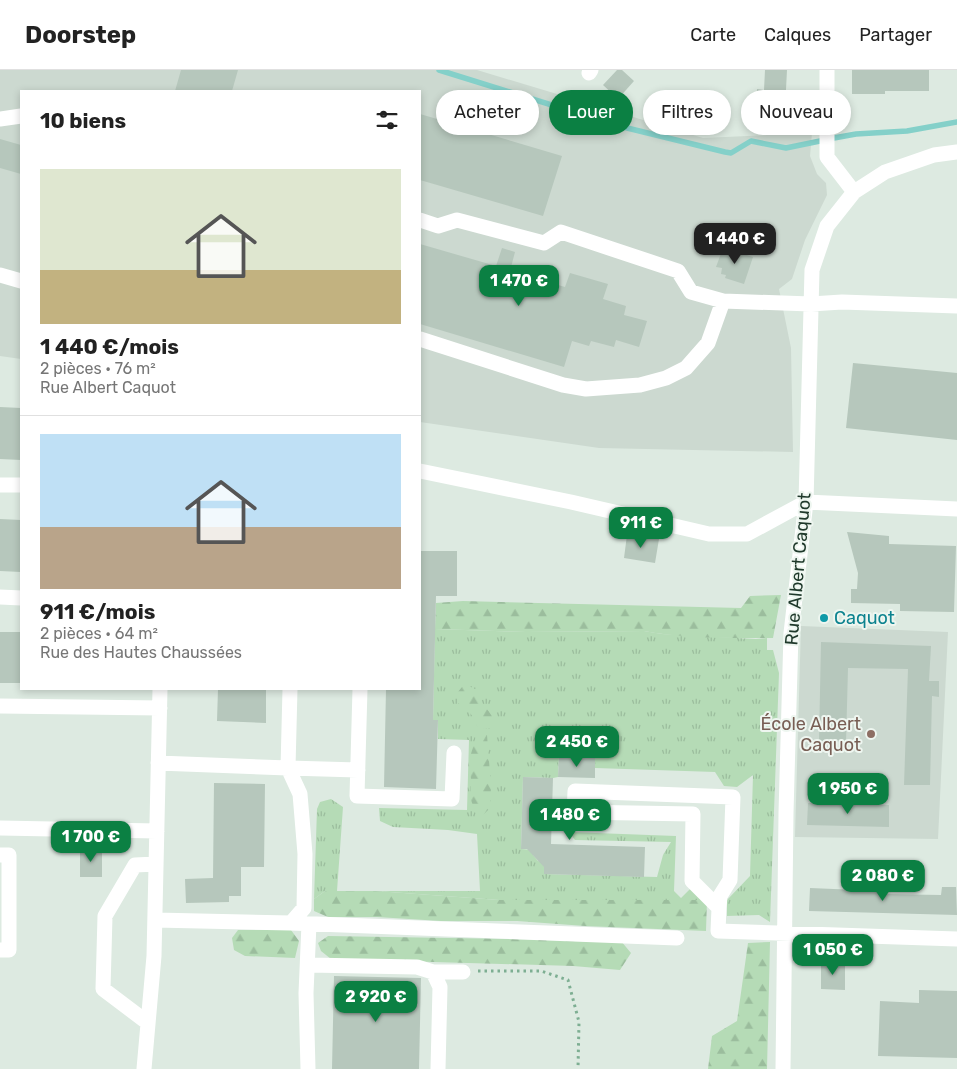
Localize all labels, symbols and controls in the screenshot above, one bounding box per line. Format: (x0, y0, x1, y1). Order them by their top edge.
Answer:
text: Doorstep (25, 21, 136, 49)
text: Carte (690, 24, 736, 46)
text: Calques (764, 24, 831, 46)
text: Partager (859, 24, 932, 46)
chip: Acheter (436, 90, 539, 135)
chip: Louer (549, 90, 633, 135)
chip: Filtres (643, 90, 731, 135)
chip: Nouveau (741, 90, 851, 135)
icon: filters (373, 106, 401, 134)
text: 10 biens (40, 108, 126, 133)
icon: home (176, 201, 266, 291)
pin: 1 440 € (689, 222, 781, 265)
text: 1 440 € (705, 229, 765, 248)
pin: 1 470 € (473, 264, 565, 307)
text: 1 470 € (490, 271, 548, 290)
text: 1 440 €/mois (40, 334, 179, 359)
text: 2 pièces · 76 m² (40, 359, 156, 378)
text: Rue Albert Caquot (40, 378, 176, 397)
icon: home (176, 467, 266, 557)
street label: Rue Albert Caquot (780, 492, 816, 646)
pin: 911 € (606, 506, 676, 549)
text: 911 € (620, 513, 662, 532)
text: 911 €/mois (40, 599, 155, 624)
place label: Caquot (834, 607, 895, 629)
marker: Caquot (818, 612, 830, 624)
text: 2 pièces · 64 m² (40, 624, 158, 643)
text: Rue des Hautes Chaussées (40, 643, 242, 662)
place label: École Albert Caquot (760, 713, 861, 756)
pin: 2 450 € (531, 726, 623, 768)
marker: École Albert Caquot (865, 728, 877, 740)
text: 2 450 € (546, 732, 608, 751)
pin: 1 950 € (802, 772, 894, 815)
text: 1 950 € (819, 779, 877, 798)
pin: 1 480 € (524, 798, 616, 841)
text: 1 480 € (540, 805, 600, 824)
pin: 1 700 € (45, 820, 137, 863)
text: 1 700 € (62, 827, 120, 846)
pin: 2 080 € (837, 860, 929, 902)
text: 2 080 € (852, 866, 914, 885)
pin: 1 050 € (787, 934, 879, 976)
text: 1 050 € (803, 940, 863, 959)
pin: 2 920 € (330, 980, 422, 1023)
text: 2 920 € (345, 987, 407, 1006)

